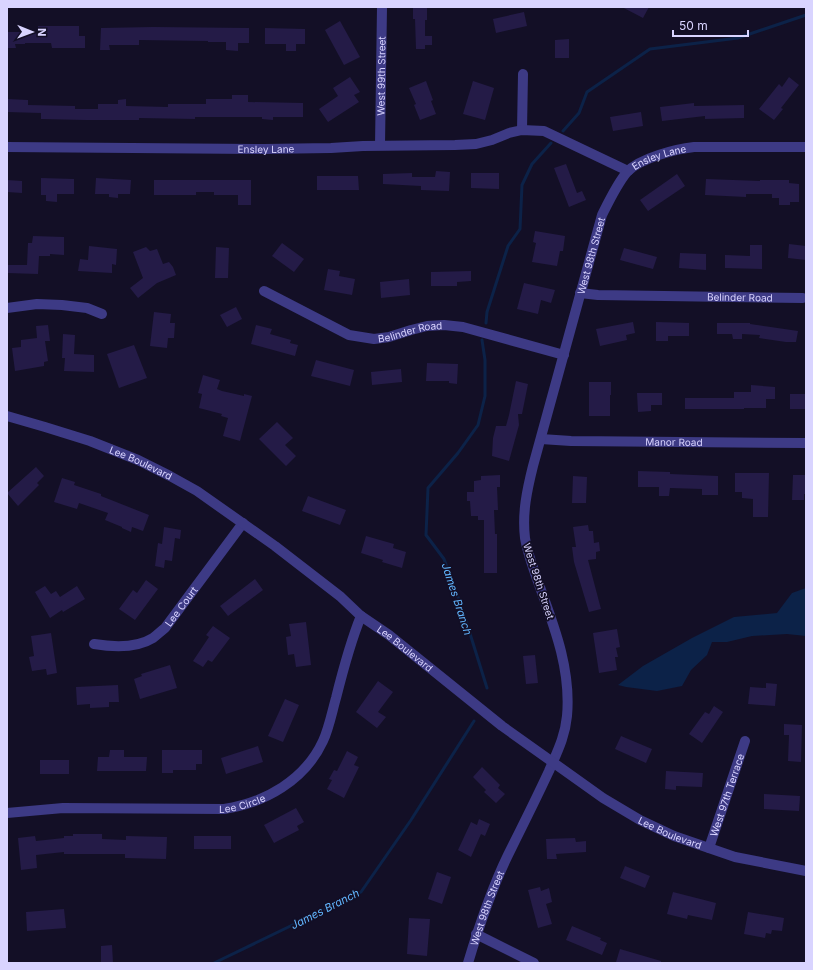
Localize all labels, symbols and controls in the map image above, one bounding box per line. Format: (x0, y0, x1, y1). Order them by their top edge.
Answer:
north arrow (12, 12, 52, 52)
scale bar (673, 12, 748, 38)
text: 50 m (679, 18, 708, 33)
text: N (35, 28, 49, 36)
street label: West 99th Street (374, 35, 388, 116)
street label: Ensley Lane (629, 142, 687, 172)
street label: Ensley Lane (238, 143, 295, 155)
street label: West 98th Street (574, 215, 607, 296)
street label: Belinder Road (707, 291, 773, 304)
street label: Belinder Road (377, 319, 443, 344)
street label: Manor Road (645, 436, 703, 448)
street label: Lee Boulevard (108, 443, 174, 482)
street label: West 98th Street (521, 542, 557, 621)
water label: James Branch (439, 561, 475, 637)
street label: Lee Court (162, 584, 200, 629)
street label: Lee Boulevard (375, 623, 435, 674)
street label: West 97th Terrace (707, 752, 746, 838)
street label: Lee Circle (219, 791, 267, 815)
street label: Lee Boulevard (636, 814, 703, 851)
street label: West 98th Street (468, 868, 506, 947)
water label: James Branch (288, 885, 362, 932)

